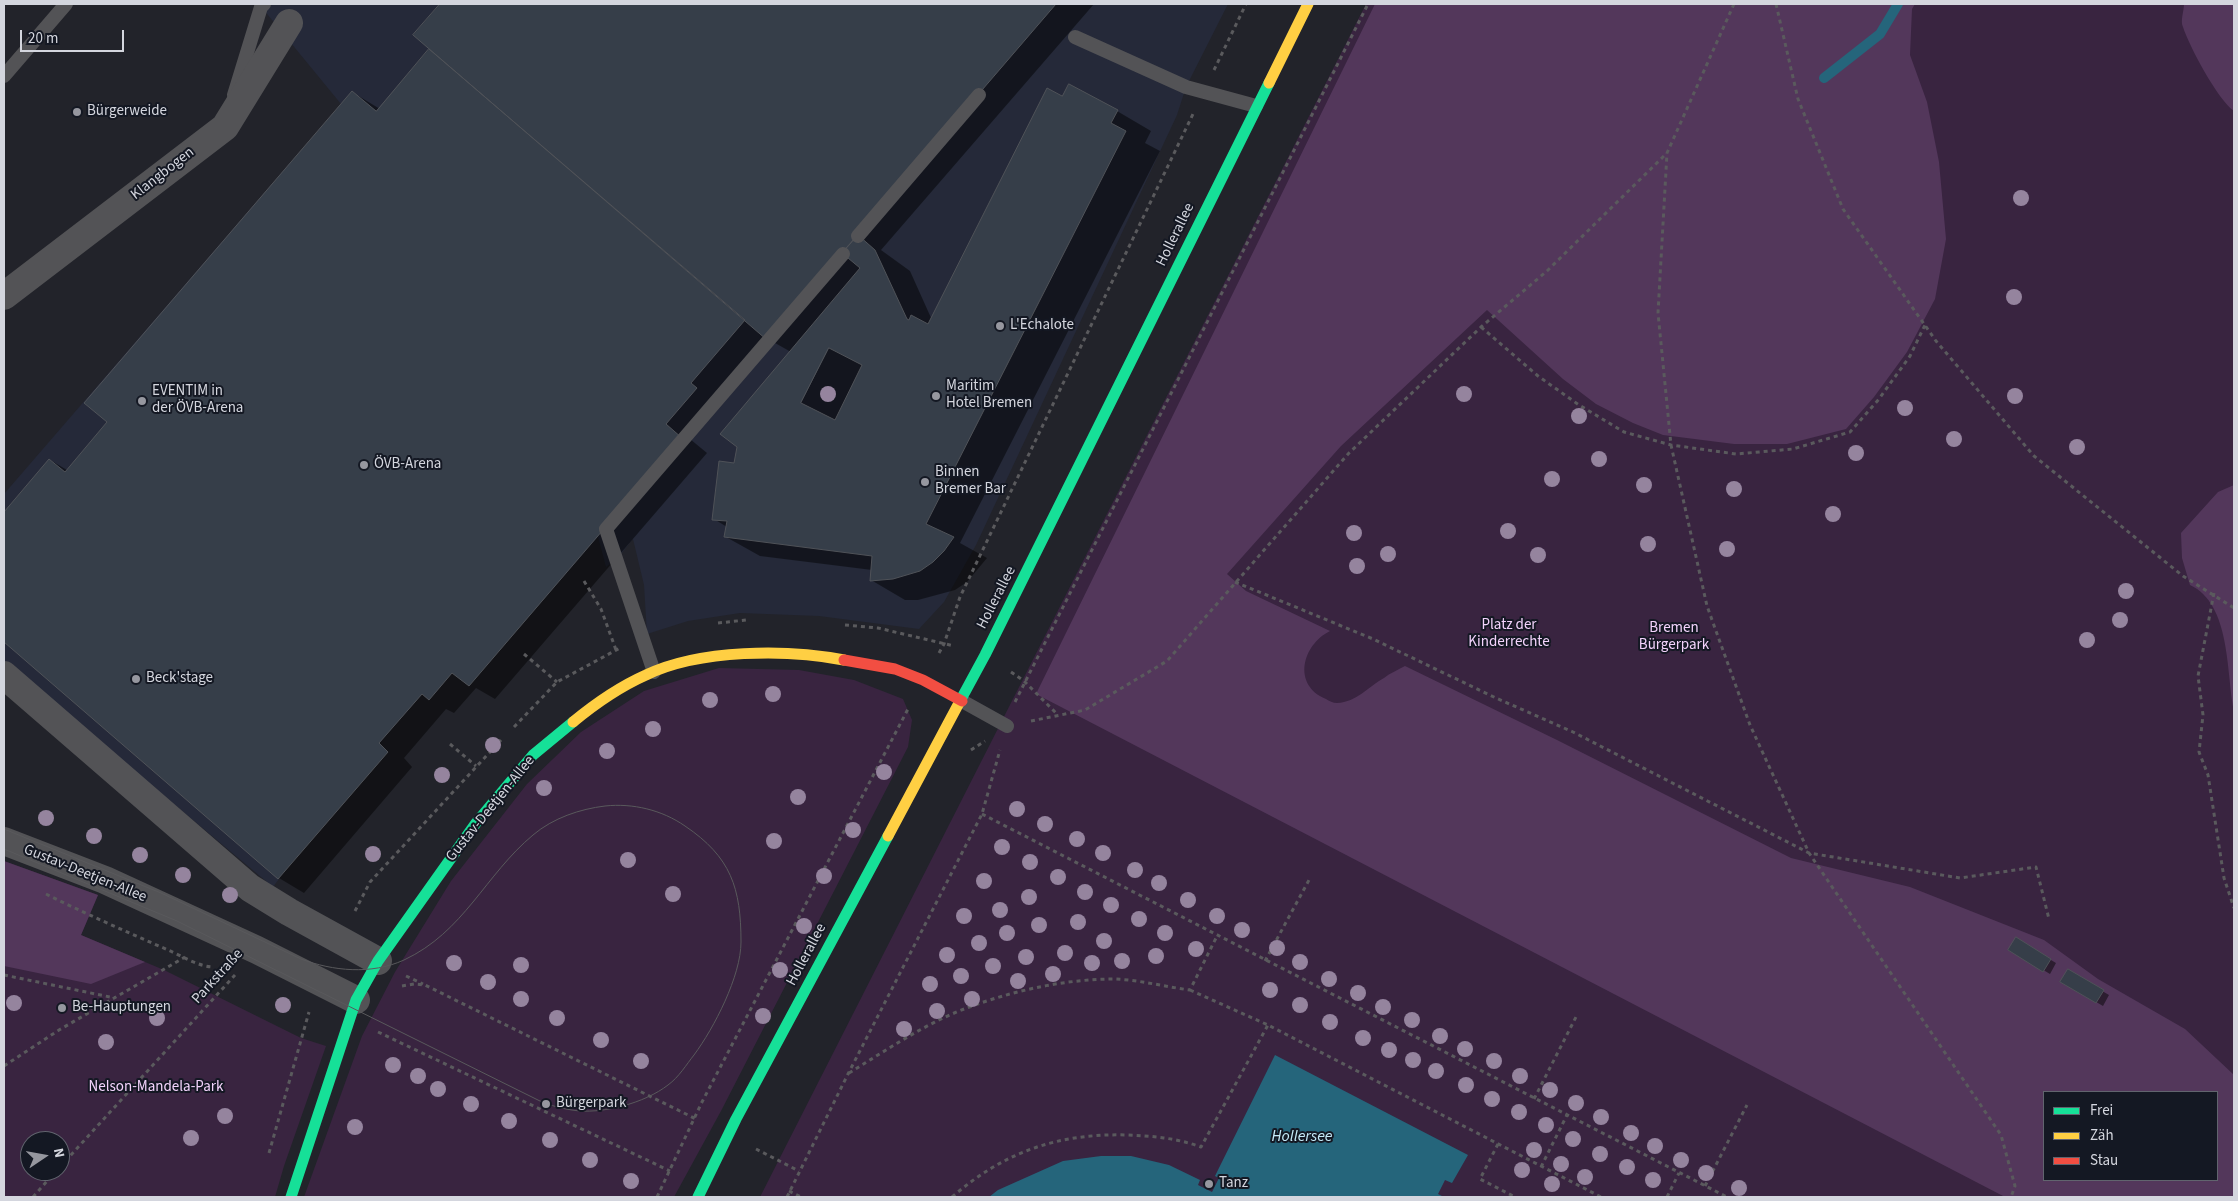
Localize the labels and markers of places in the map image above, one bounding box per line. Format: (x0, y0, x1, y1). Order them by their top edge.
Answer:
place label: Bürgerweide (87, 103, 167, 121)
marker: Bürgerweide (71, 106, 83, 118)
place label: L'Echalote (1010, 317, 1074, 335)
marker: L'Echalote (994, 320, 1006, 332)
place label: Maritim Hotel Bremen (946, 378, 1032, 413)
place label: EVENTIM in der ÖVB-Arena (152, 383, 243, 418)
marker: Maritim Hotel Bremen (930, 390, 942, 402)
marker: EVENTIM in der ÖVB-Arena (136, 395, 148, 407)
place label: ÖVB-Arena (374, 456, 441, 474)
marker: ÖVB-Arena (358, 459, 370, 471)
place label: Binnen Bremer Bar (935, 464, 1006, 499)
marker: Binnen Bremer Bar (919, 476, 931, 488)
place label: Beck'stage (146, 670, 213, 688)
marker: Beck'stage (130, 673, 142, 685)
place label: Be-Hauptungen (72, 999, 171, 1017)
marker: Be-Hauptungen (56, 1002, 68, 1014)
place label: Bürgerpark (556, 1095, 626, 1113)
marker: Bürgerpark (540, 1098, 552, 1110)
place label: Tanz (1219, 1175, 1248, 1193)
marker: Tanz (1203, 1178, 1215, 1190)

